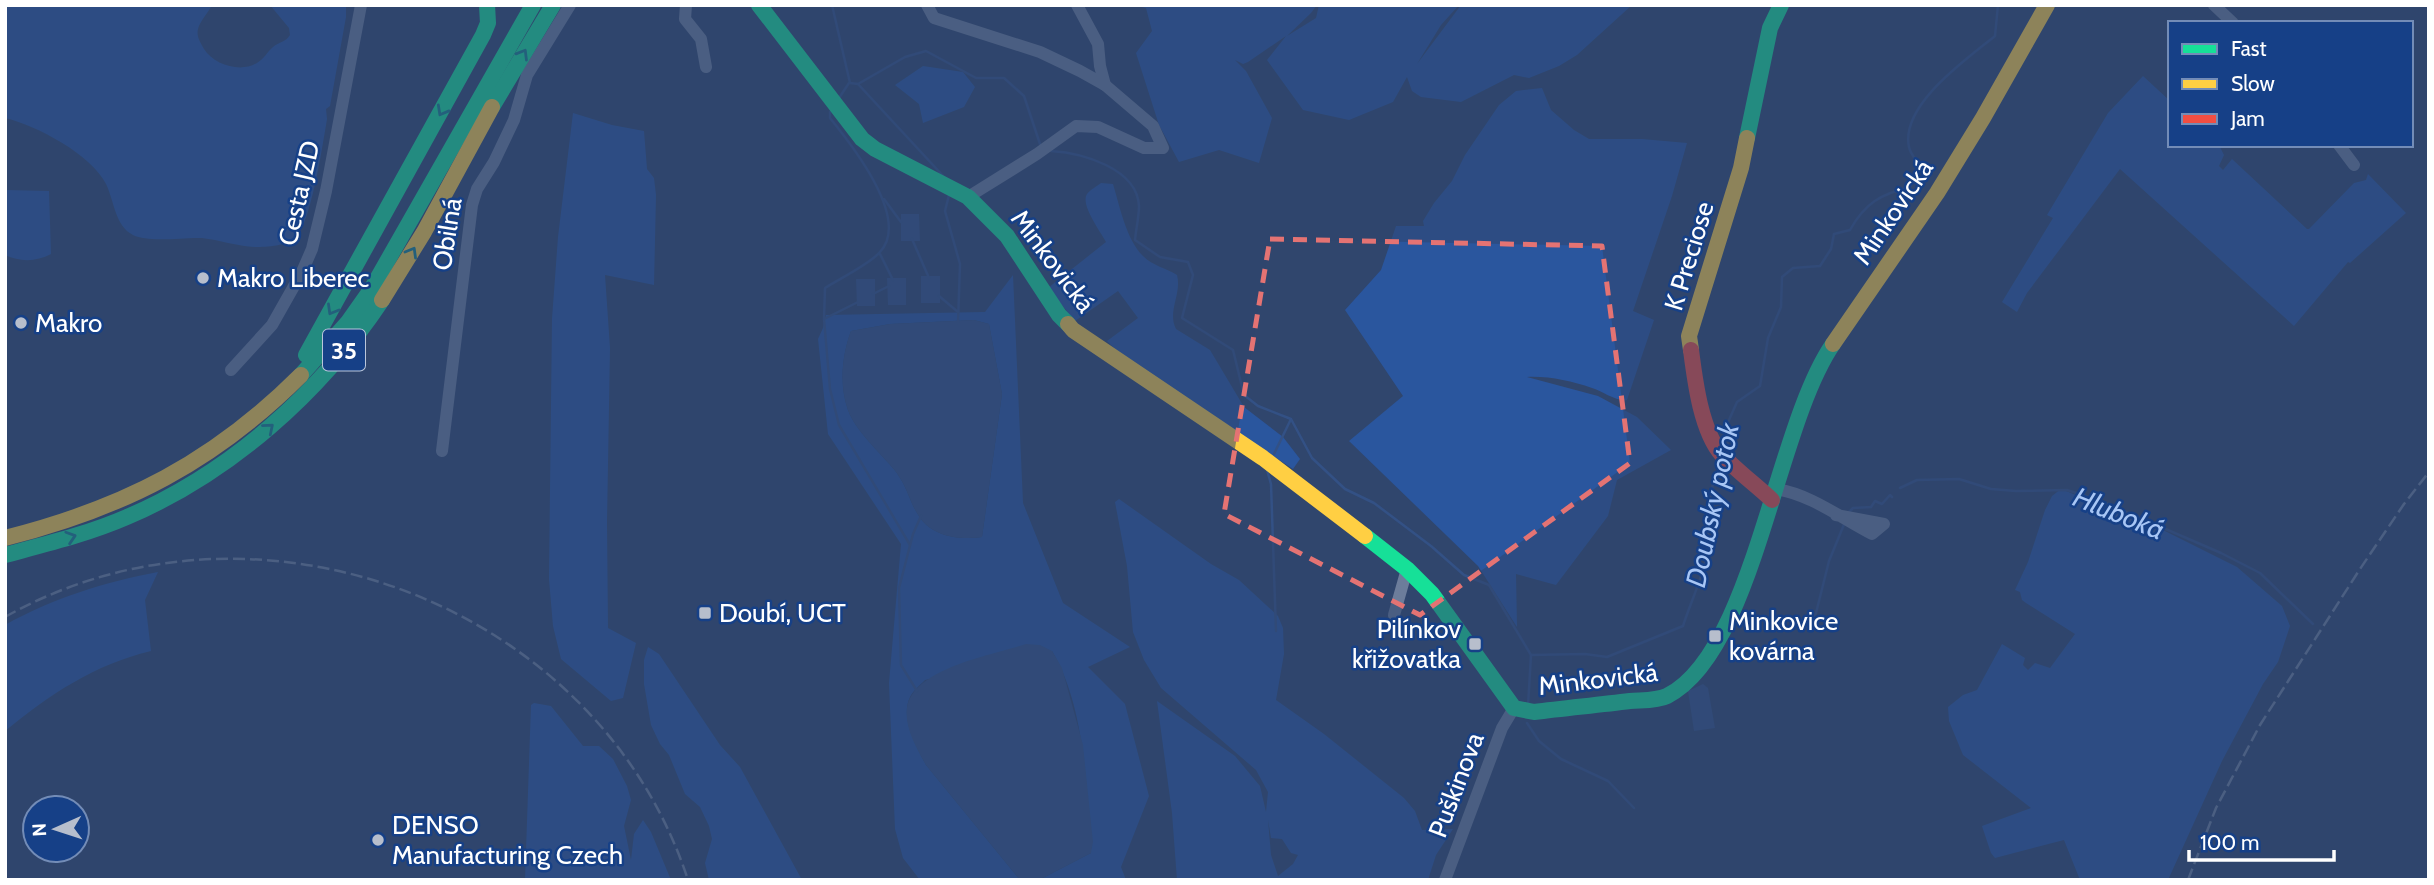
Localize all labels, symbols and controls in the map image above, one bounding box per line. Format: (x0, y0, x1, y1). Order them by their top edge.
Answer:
legend (2168, 21, 2413, 147)
text: Fast (2231, 36, 2267, 61)
one-way arrow (515, 49, 528, 62)
text: Slow (2231, 71, 2275, 96)
one-way arrow (437, 104, 450, 116)
text: Jam (2230, 106, 2265, 131)
street label: Cesta JZD (271, 137, 327, 249)
street label: Minkovická (1846, 153, 1940, 271)
street label: Obilná (425, 195, 469, 273)
street label: K Preciose (1657, 198, 1721, 314)
street label: Minkovická (1004, 203, 1102, 319)
one-way arrow (404, 247, 417, 260)
place label: Makro Liberec (217, 262, 370, 294)
marker: Makro Liberec (195, 270, 211, 286)
one-way arrow (327, 303, 340, 316)
place label: Makro (35, 307, 102, 339)
marker: Makro (13, 315, 29, 331)
road number: 35 (323, 330, 365, 370)
water label: Doubský potok (1678, 419, 1746, 590)
one-way arrow (260, 424, 273, 436)
water label: Hluboká (2068, 479, 2170, 547)
one-way arrow (64, 531, 77, 545)
place label: Doubí, UCT (719, 597, 846, 629)
marker: Doubí, UCT (697, 605, 713, 621)
place label: Minkovice kovárna (1729, 605, 1838, 667)
place label: Pilínkov křižovatka (1352, 613, 1462, 675)
marker: Minkovice kovárna (1707, 628, 1723, 644)
marker: Pilínkov křižovatka (1467, 636, 1483, 652)
street label: Minkovická (1536, 656, 1660, 702)
street label: Puškinova (1421, 727, 1491, 842)
north arrow (21, 794, 91, 864)
place label: DENSO Manufacturing Czech (392, 809, 623, 871)
scale bar (2189, 818, 2334, 862)
text: N (28, 823, 51, 837)
text: 100 m (2200, 830, 2259, 855)
marker: DENSO Manufacturing Czech (370, 832, 386, 848)

